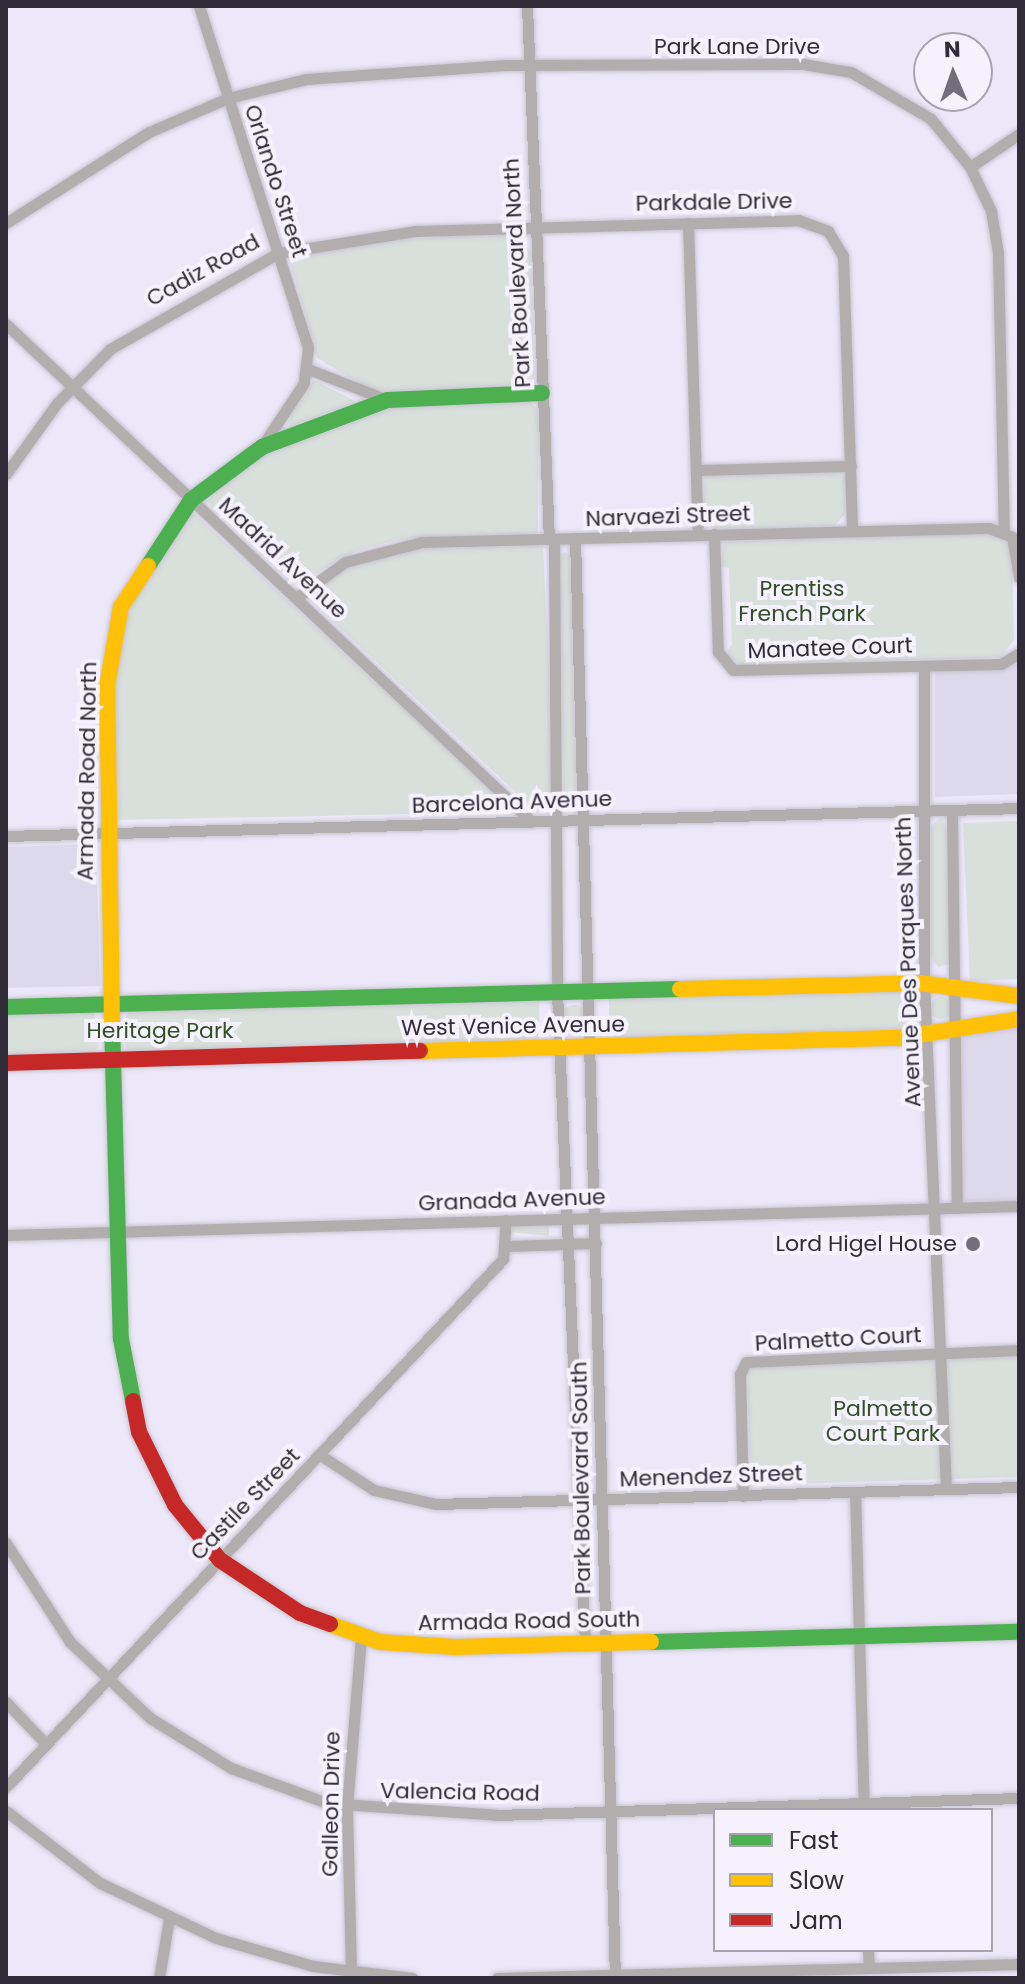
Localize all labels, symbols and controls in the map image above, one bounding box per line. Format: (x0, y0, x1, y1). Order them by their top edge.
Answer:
north arrow (913, 32, 993, 112)
street label: Park Lane Drive (654, 34, 820, 60)
text: N (943, 34, 961, 65)
street label: Orlando Street (239, 101, 313, 261)
street label: Park Boulevard North (498, 158, 536, 388)
street label: Parkdale Drive (635, 187, 793, 217)
street label: Cadiz Road (142, 228, 264, 312)
street label: Madrid Avenue (213, 492, 353, 624)
street label: Narvaezi Street (585, 500, 751, 532)
park label: Prentiss French Park (738, 575, 866, 626)
street label: Manatee Court (747, 632, 913, 664)
street label: Armada Road North (72, 661, 102, 881)
street label: Barcelona Avenue (411, 785, 613, 819)
street label: Avenue Des Parques North (890, 816, 926, 1108)
street label: West Venice Avenue (401, 1011, 625, 1041)
park label: Heritage Park (87, 1018, 233, 1044)
street label: Granada Avenue (418, 1184, 606, 1216)
place label: Lord Higel House (776, 1231, 957, 1257)
marker: Lord Higel House (964, 1235, 982, 1253)
street label: Palmetto Court (754, 1321, 922, 1357)
street label: Park Boulevard South (566, 1361, 596, 1595)
park label: Palmetto Court Park (826, 1395, 940, 1446)
street label: Castile Street (185, 1442, 305, 1566)
street label: Menendez Street (619, 1460, 803, 1492)
street label: Armada Road South (418, 1606, 640, 1636)
street label: Galleon Drive (317, 1731, 345, 1877)
street label: Valencia Road (380, 1777, 540, 1807)
legend (713, 1808, 993, 1952)
text: Fast (789, 1824, 839, 1857)
text: Slow (789, 1864, 844, 1897)
text: Jam (789, 1904, 843, 1937)

